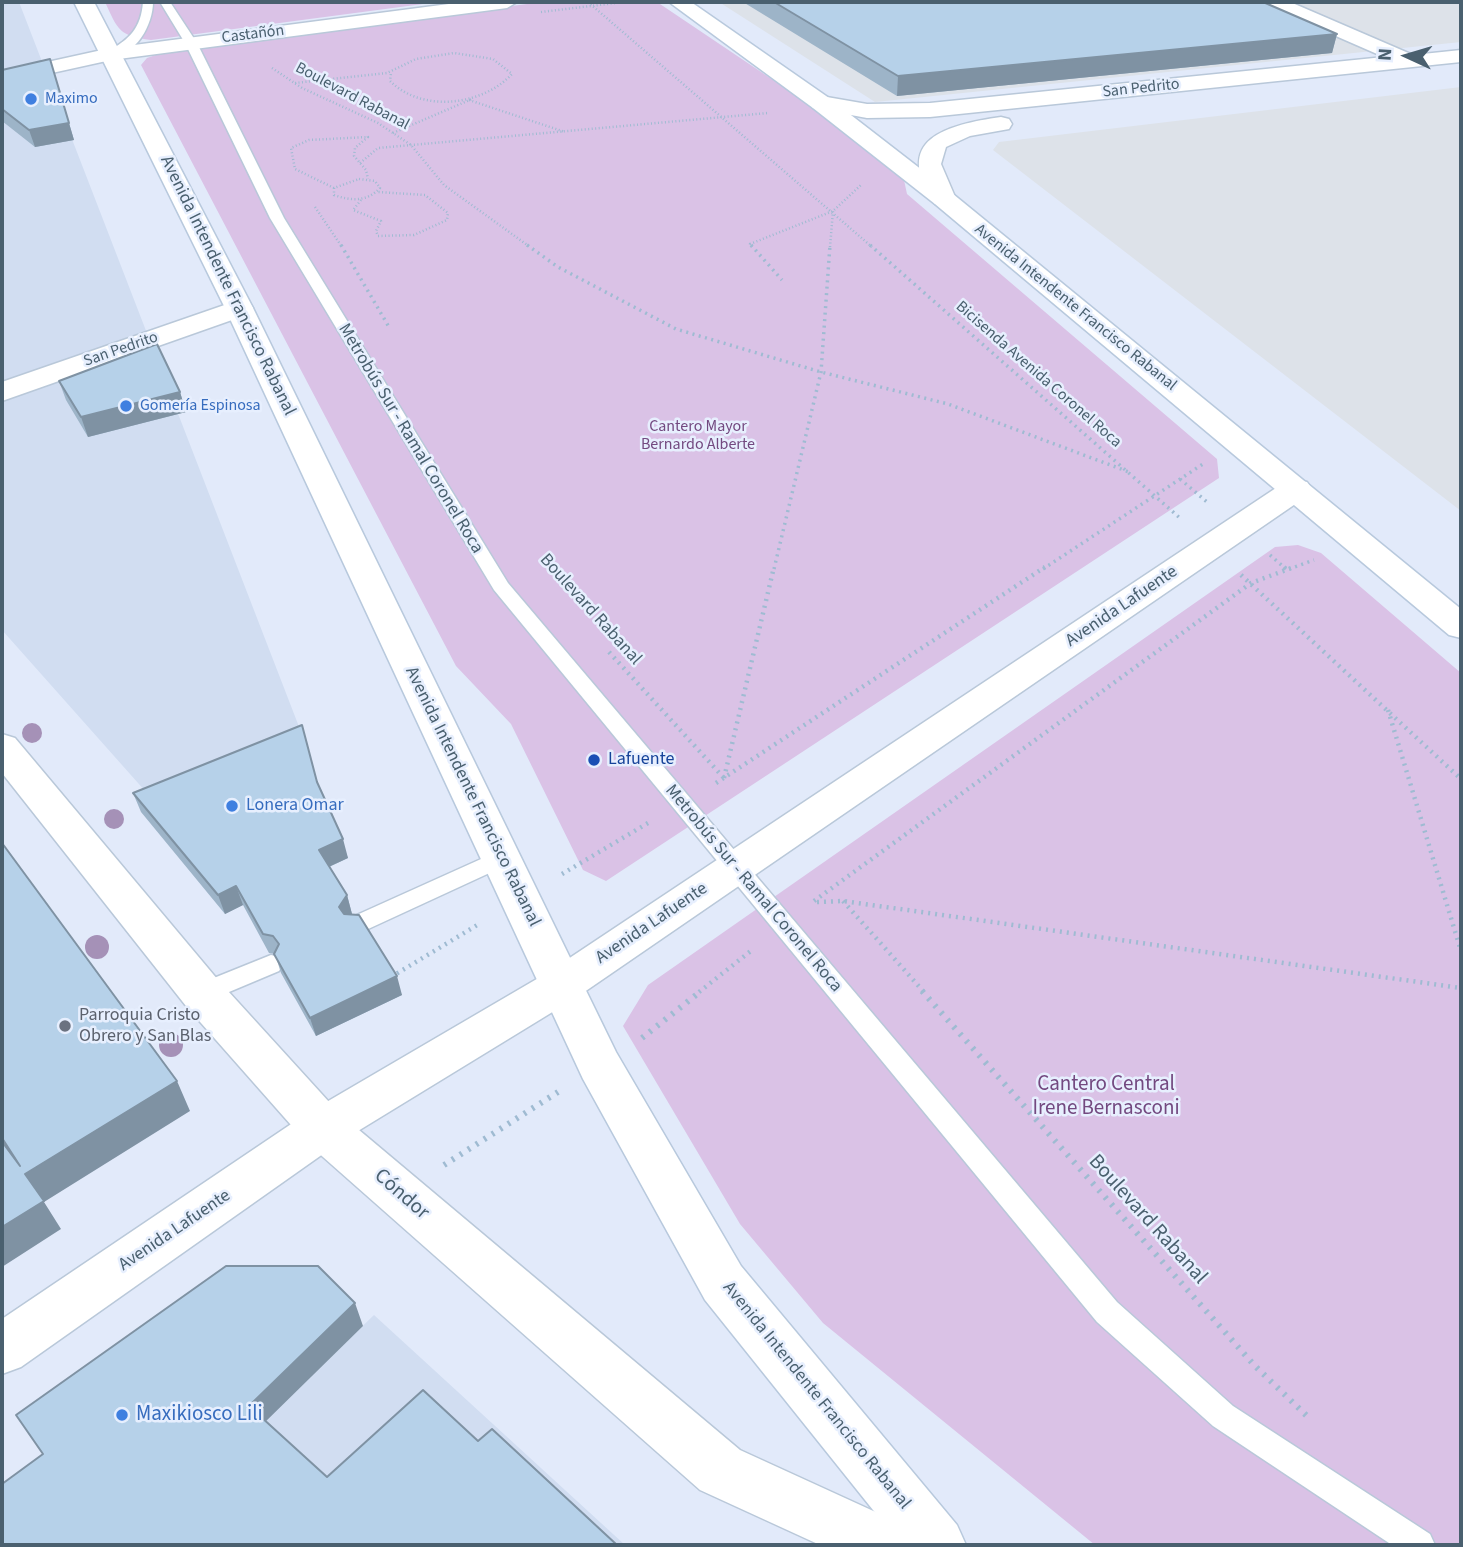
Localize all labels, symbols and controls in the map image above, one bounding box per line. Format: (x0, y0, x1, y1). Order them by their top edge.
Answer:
north arrow (1372, 21, 1442, 91)
street label: Castañón (221, 22, 285, 48)
text: N (1372, 47, 1399, 62)
street label: Boulevard Rabanal (292, 59, 412, 135)
street label: San Pedrito (1102, 75, 1180, 103)
place label: Maximo (45, 89, 98, 109)
marker: Maximo (23, 91, 39, 107)
street label: Avenida Intendente Francisco Rabanal (155, 153, 299, 419)
street label: Avenida Intendente Francisco Rabanal (970, 220, 1180, 396)
street label: Bicisenda Avenida Coronel Roca (951, 298, 1125, 452)
street label: Metrobús Sur - Ramal Coronel Roca (333, 320, 487, 558)
street label: San Pedrito (81, 328, 161, 372)
place label: Gomería Espinosa (140, 396, 261, 416)
marker: Gomería Espinosa (118, 398, 134, 414)
park label: Cantero Mayor Bernardo Alberte (641, 417, 755, 455)
street label: Boulevard Rabanal (534, 550, 646, 670)
street label: Avenida Lafuente (1062, 562, 1182, 652)
street label: Avenida Intendente Francisco Rabanal (400, 664, 544, 930)
place label: Lafuente (608, 749, 674, 771)
marker: Lafuente (586, 752, 602, 768)
street label: Metrobús Sur - Ramal Coronel Roca (660, 781, 846, 997)
place label: Lonera Omar (246, 795, 344, 817)
marker: Lonera Omar (224, 798, 240, 814)
street label: Avenida Lafuente (592, 879, 712, 969)
place label: Parroquia Cristo Obrero y San Blas (79, 1005, 211, 1048)
marker: Parroquia Cristo Obrero y San Blas (57, 1018, 73, 1034)
park label: Cantero Central Irene Bernasconi (1032, 1072, 1180, 1122)
street label: Boulevard Rabanal (1082, 1150, 1212, 1290)
street label: Cóndor (368, 1164, 434, 1226)
street label: Avenida Lafuente (115, 1186, 235, 1276)
street label: Avenida Intendente Francisco Rabanal (718, 1278, 914, 1514)
place label: Maxikiosco Lili (136, 1402, 263, 1428)
marker: Maxikiosco Lili (114, 1407, 130, 1423)

